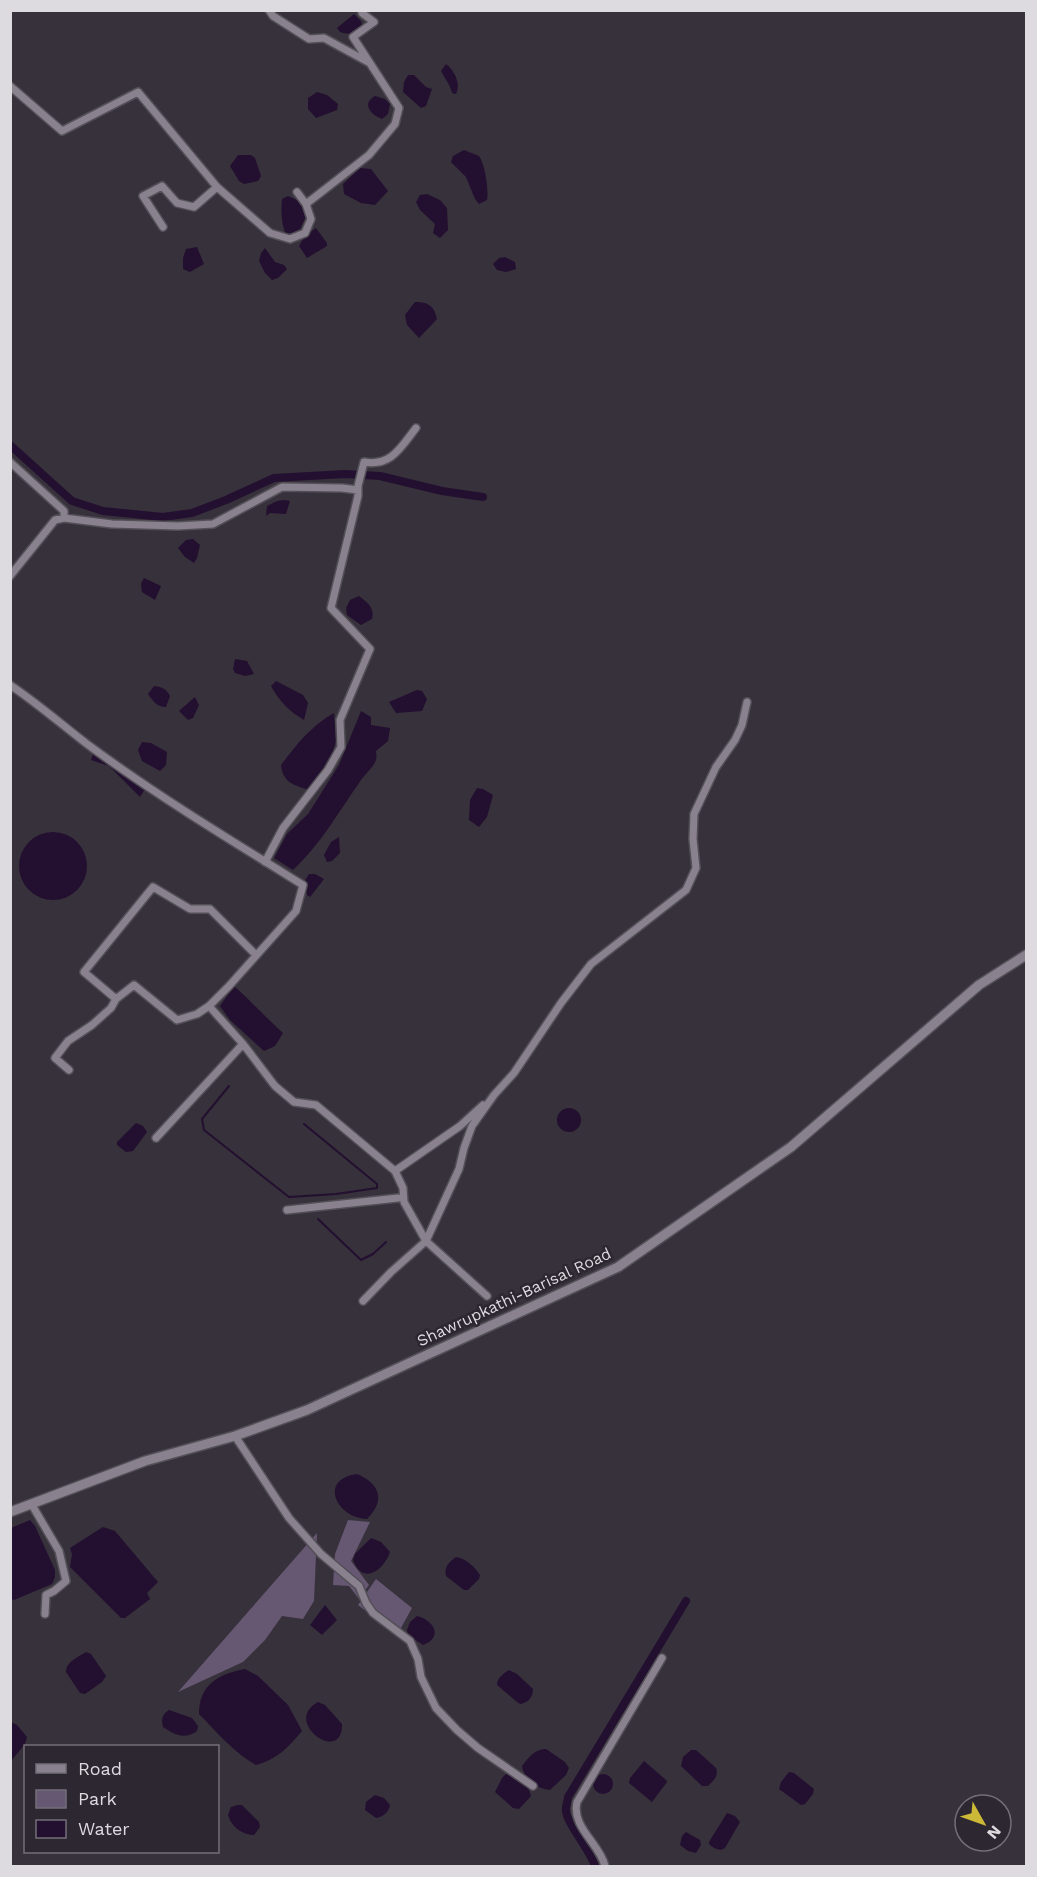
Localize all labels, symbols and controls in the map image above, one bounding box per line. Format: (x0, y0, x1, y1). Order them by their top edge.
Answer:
street label: Shawrupkathi-Barisal Road (414, 1244, 614, 1350)
legend (24, 1745, 219, 1853)
text: Road (78, 1758, 122, 1779)
text: Park (78, 1788, 117, 1809)
north arrow (953, 1793, 1013, 1853)
text: Water (78, 1818, 130, 1839)
text: N (983, 1822, 1005, 1843)

